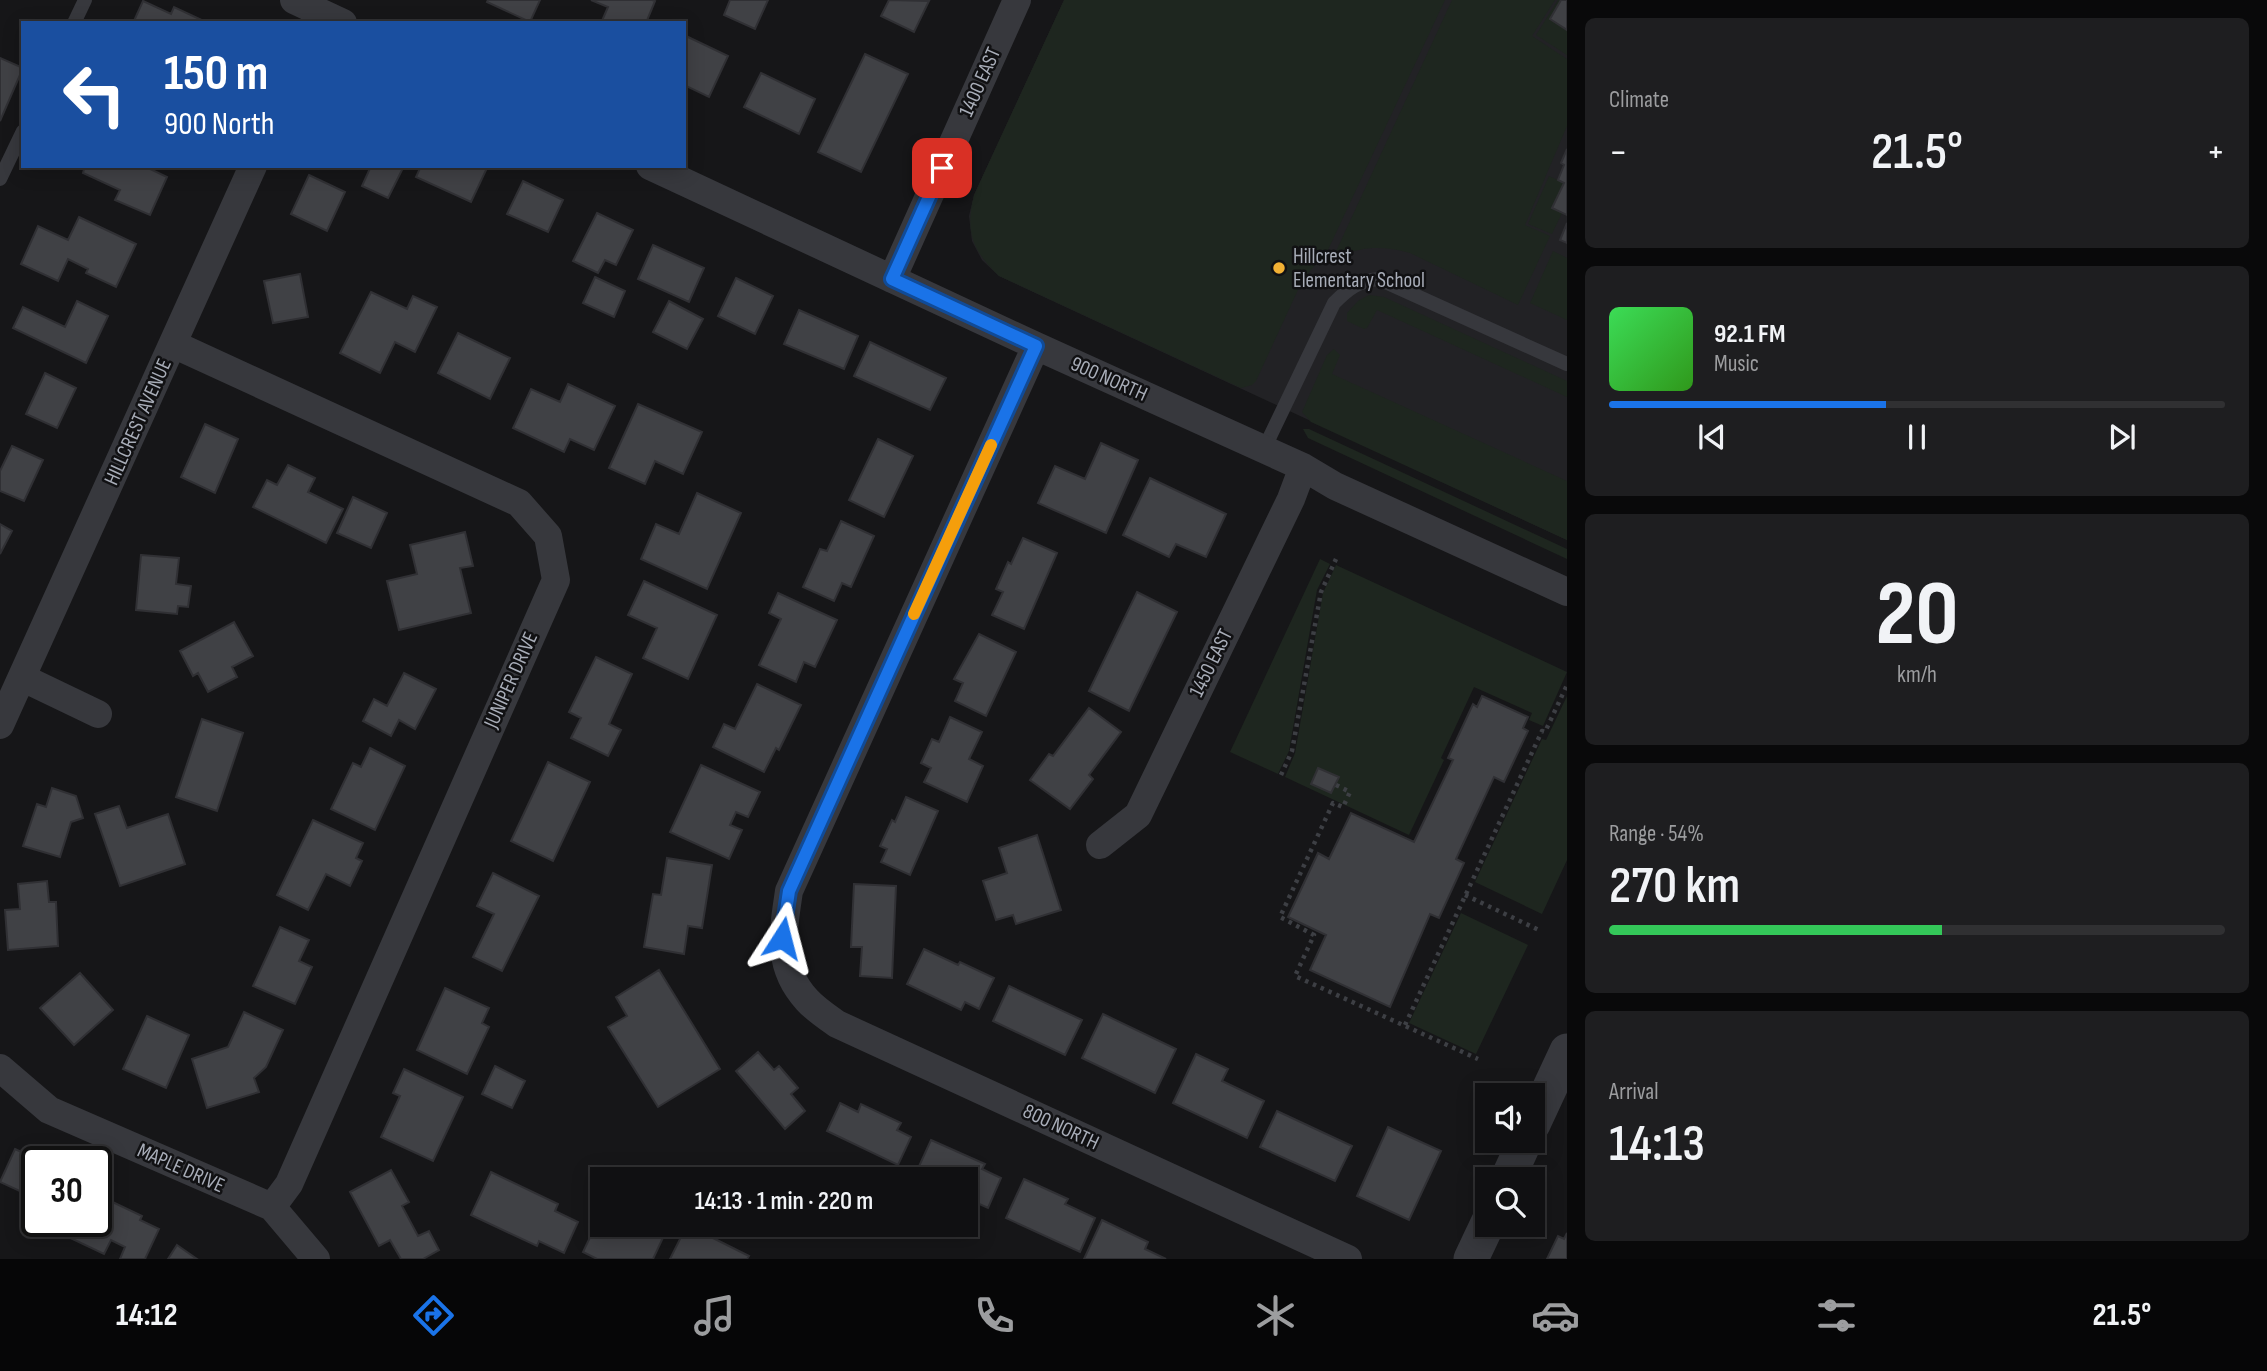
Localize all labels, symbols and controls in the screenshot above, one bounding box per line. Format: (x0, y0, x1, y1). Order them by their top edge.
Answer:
street label: 1400 EAST (954, 43, 1006, 120)
text: 150 m (164, 45, 268, 104)
icon: left (49, 49, 140, 140)
text: Climate (1609, 86, 1669, 114)
text: 900 North (164, 105, 274, 144)
text: 21.5° (1871, 121, 1963, 184)
text: − (1609, 130, 1628, 175)
text: + (2206, 130, 2225, 175)
pin (912, 138, 972, 198)
icon: arrive (923, 149, 961, 187)
place label: Hillcrest Elementary School (1293, 244, 1425, 293)
marker: Hillcrest Elementary School (1271, 260, 1287, 276)
text: 92.1 FM (1714, 319, 1785, 350)
text: Music (1714, 350, 1759, 378)
street label: 900 NORTH (1067, 351, 1151, 407)
street label: HILLCREST AVENUE (99, 355, 177, 489)
icon: previous (1693, 418, 1731, 456)
icon: pause (1898, 418, 1936, 456)
icon: next (2103, 418, 2141, 456)
text: 20 (1875, 561, 1959, 670)
street label: 1450 EAST (1184, 625, 1238, 701)
street label: JUNIPER DRIVE (478, 628, 543, 733)
text: km/h (1897, 661, 1937, 689)
text: Range · 54% (1609, 820, 1704, 848)
text: 270 km (1609, 855, 1740, 918)
position arrow (745, 901, 819, 975)
text: Arrival (1609, 1078, 1658, 1106)
map controls (1475, 1083, 1545, 1237)
button: sound (1475, 1083, 1545, 1153)
street label: 800 NORTH (1019, 1099, 1103, 1155)
text: 14:13 (1609, 1113, 1705, 1176)
street label: MAPLE DRIVE (134, 1138, 228, 1198)
speed limit sign: 30 (21, 1146, 112, 1237)
button: search (1475, 1167, 1545, 1237)
text: 14:13 · 1 min · 220 m (695, 1186, 873, 1217)
icon: directions (409, 1291, 458, 1340)
icon: music (690, 1291, 739, 1340)
icon: phone (970, 1291, 1019, 1340)
icon: climate (1251, 1291, 1300, 1340)
icon: car (1531, 1291, 1580, 1340)
icon: filters (1812, 1291, 1861, 1340)
text: 14:12 (116, 1296, 178, 1335)
text: 21.5° (2092, 1296, 2151, 1335)

